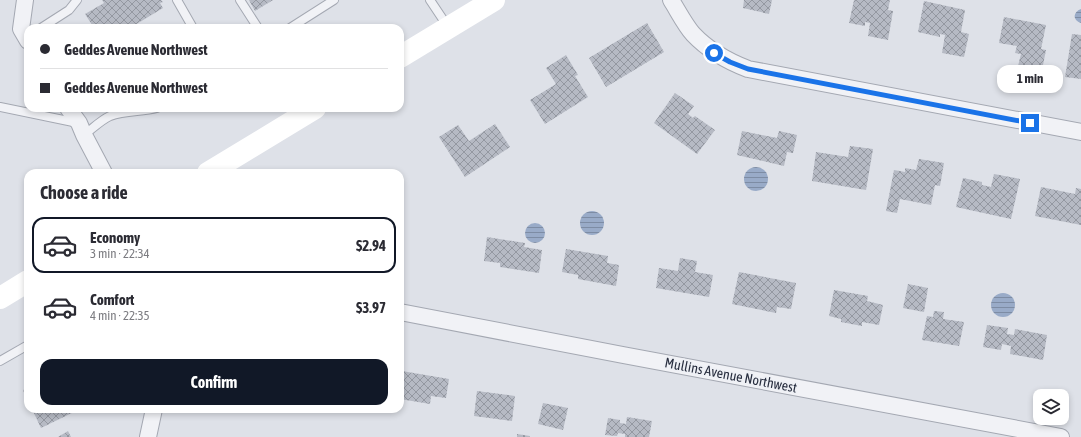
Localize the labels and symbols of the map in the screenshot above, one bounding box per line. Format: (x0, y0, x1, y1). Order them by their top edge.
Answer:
route start (705, 44, 723, 62)
callout: 1 min (997, 65, 1063, 93)
route end (1021, 114, 1039, 132)
street label: Mullins Avenue Northwest (664, 354, 798, 396)

